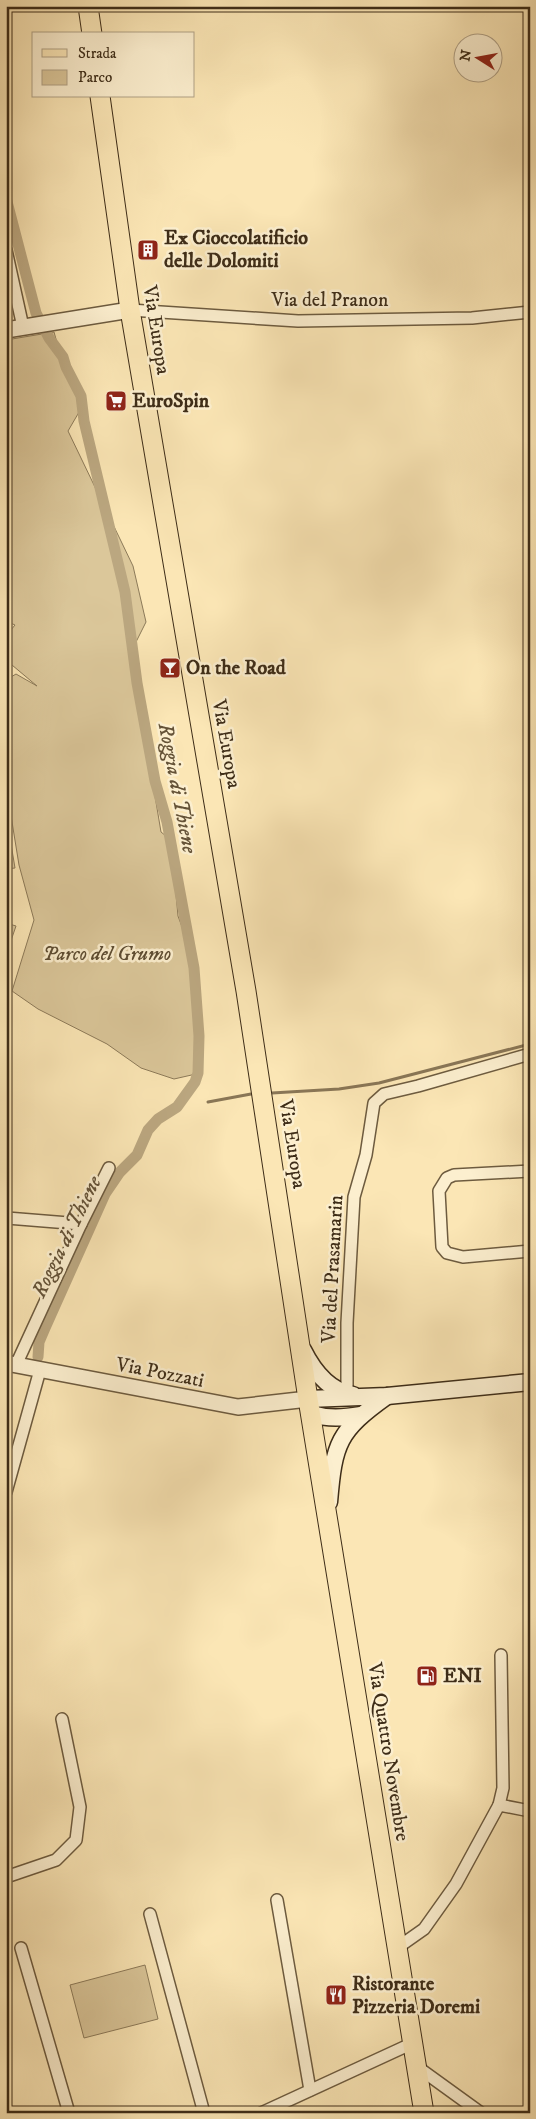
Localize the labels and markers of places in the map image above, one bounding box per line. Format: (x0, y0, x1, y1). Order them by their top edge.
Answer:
place label: Ex Cioccolatificio delle Dolomiti (164, 226, 308, 274)
building icon: Ex Cioccolatificio delle Dolomiti (136, 238, 160, 262)
supermarket icon: EuroSpin (104, 389, 128, 413)
place label: EuroSpin (132, 389, 210, 414)
bar icon: On the Road (158, 656, 182, 680)
place label: On the Road (186, 656, 287, 681)
fuel station icon: ENI (415, 1664, 439, 1688)
place label: ENI (443, 1664, 482, 1689)
place label: Ristorante Pizzeria Doremi (352, 1972, 480, 2020)
restaurant icon: Ristorante Pizzeria Doremi (324, 1983, 348, 2007)

